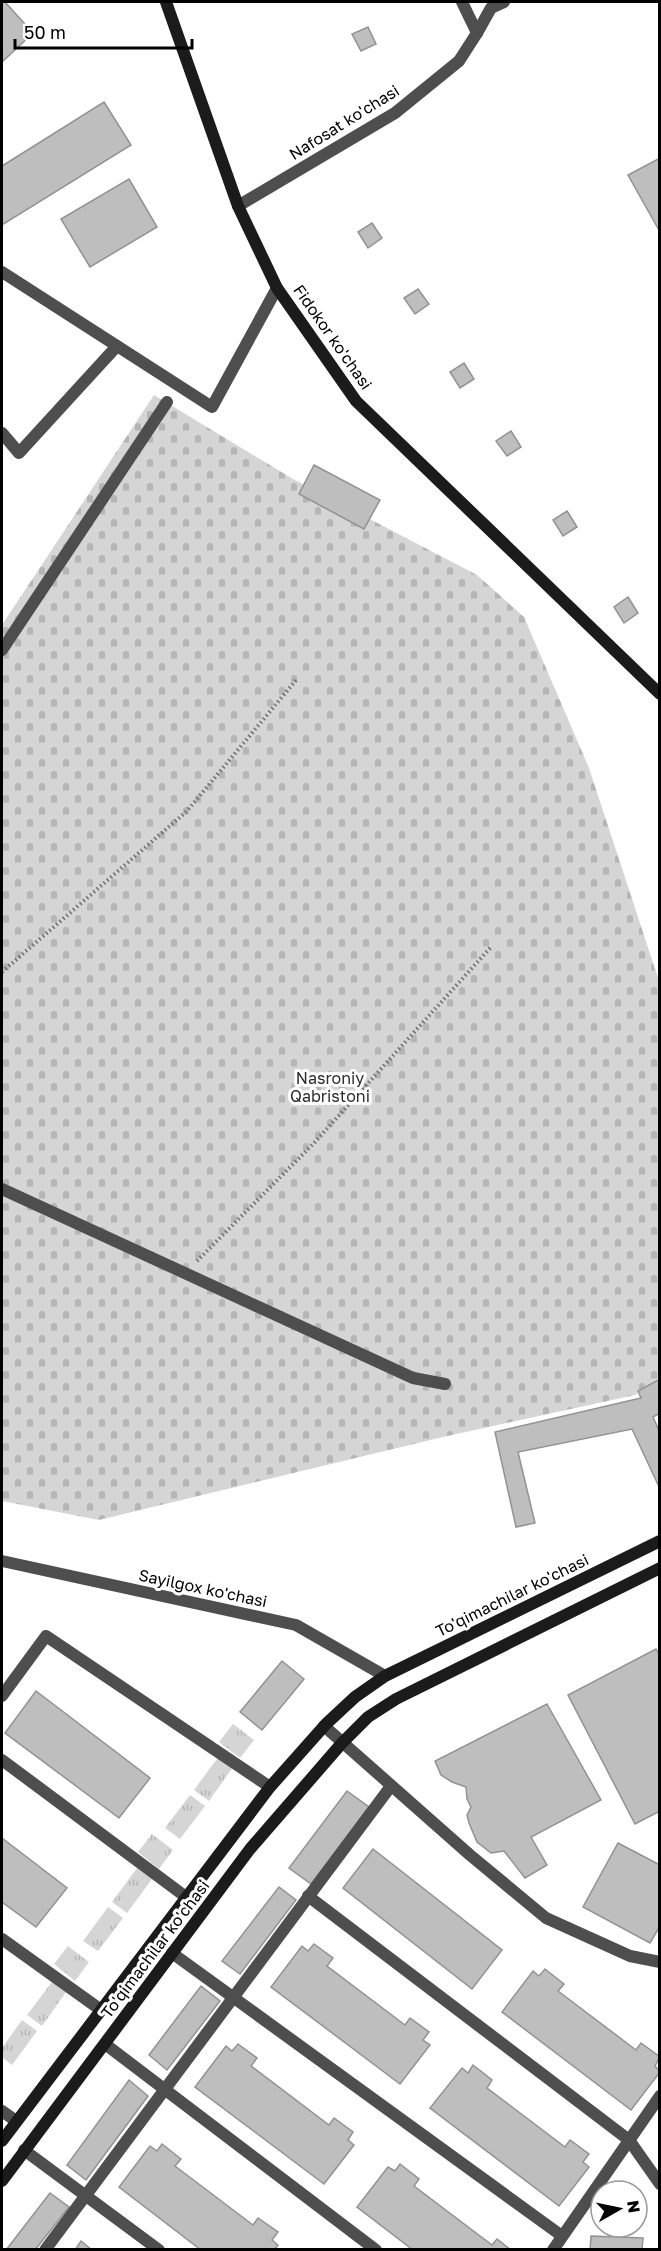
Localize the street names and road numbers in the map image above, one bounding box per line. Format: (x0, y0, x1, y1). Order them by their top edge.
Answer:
street label: Nafosat ko'chasi (285, 80, 403, 164)
street label: Fidokor ko'chasi (289, 281, 377, 393)
street label: To'qimachilar ko'chasi (432, 1549, 592, 1641)
street label: Sayilgox ko'chasi (137, 1565, 269, 1611)
street label: To'qimachilar ko'chasi (97, 1876, 213, 2022)

